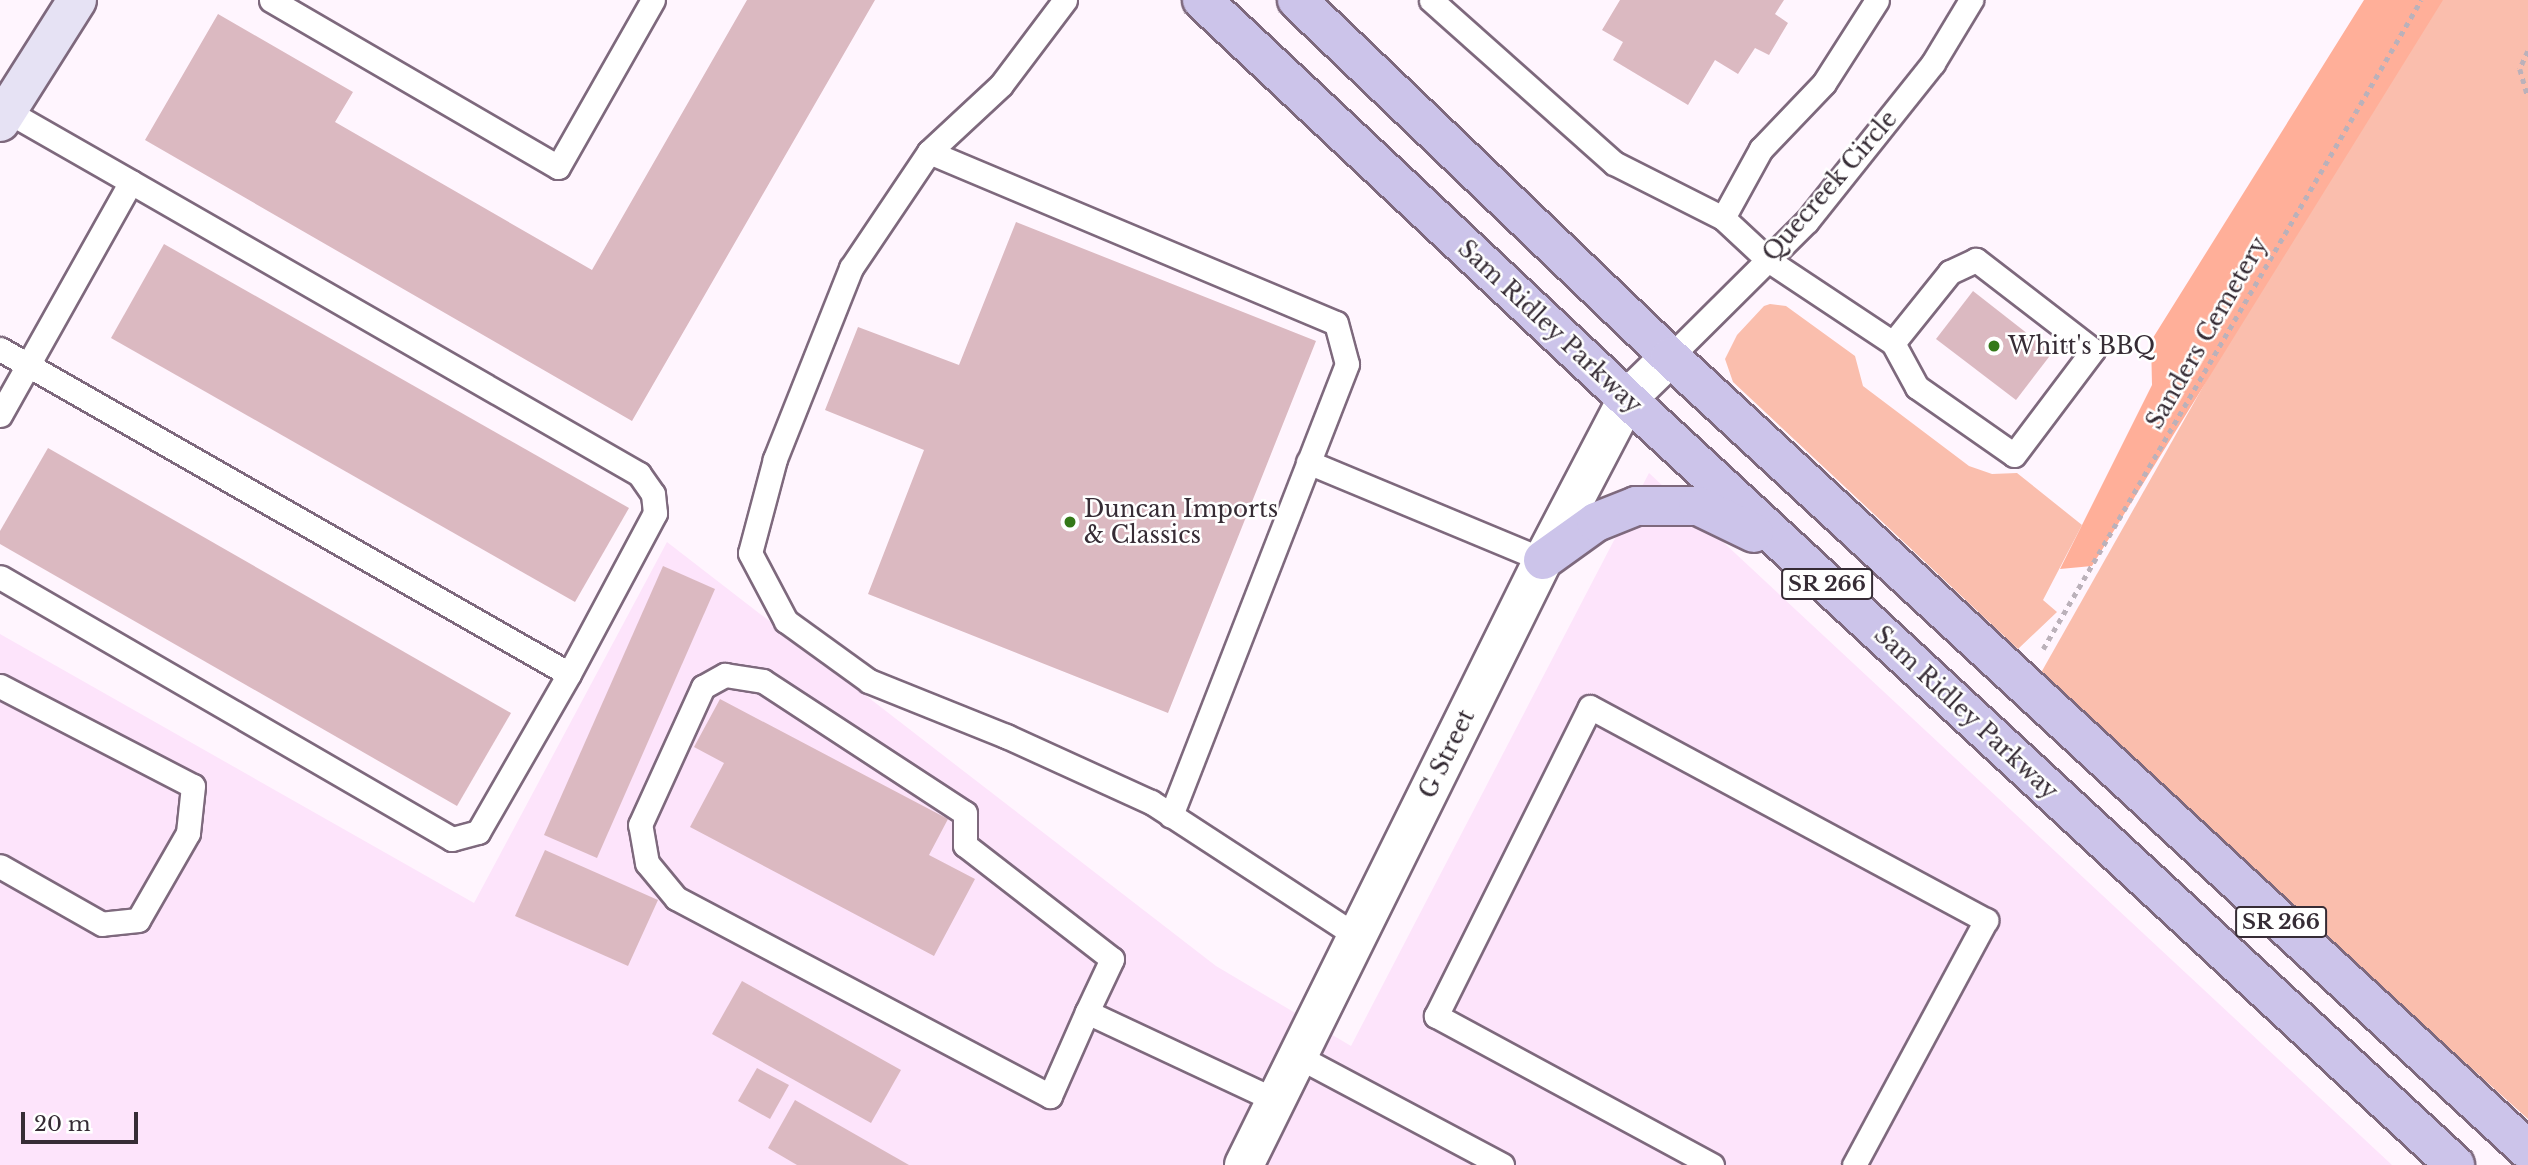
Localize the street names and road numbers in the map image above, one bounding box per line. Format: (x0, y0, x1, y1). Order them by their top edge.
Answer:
street label: Quecreek Circle (1757, 105, 1903, 267)
street label: Sanders Cemetery (2141, 232, 2273, 434)
street label: Sam Ridley Parkway (1452, 234, 1648, 420)
road number: SR 266 (1780, 566, 1874, 602)
street label: Sam Ridley Parkway (1868, 620, 2064, 806)
street label: G Street (1414, 705, 1480, 803)
road number: SR 266 (2234, 904, 2328, 940)

